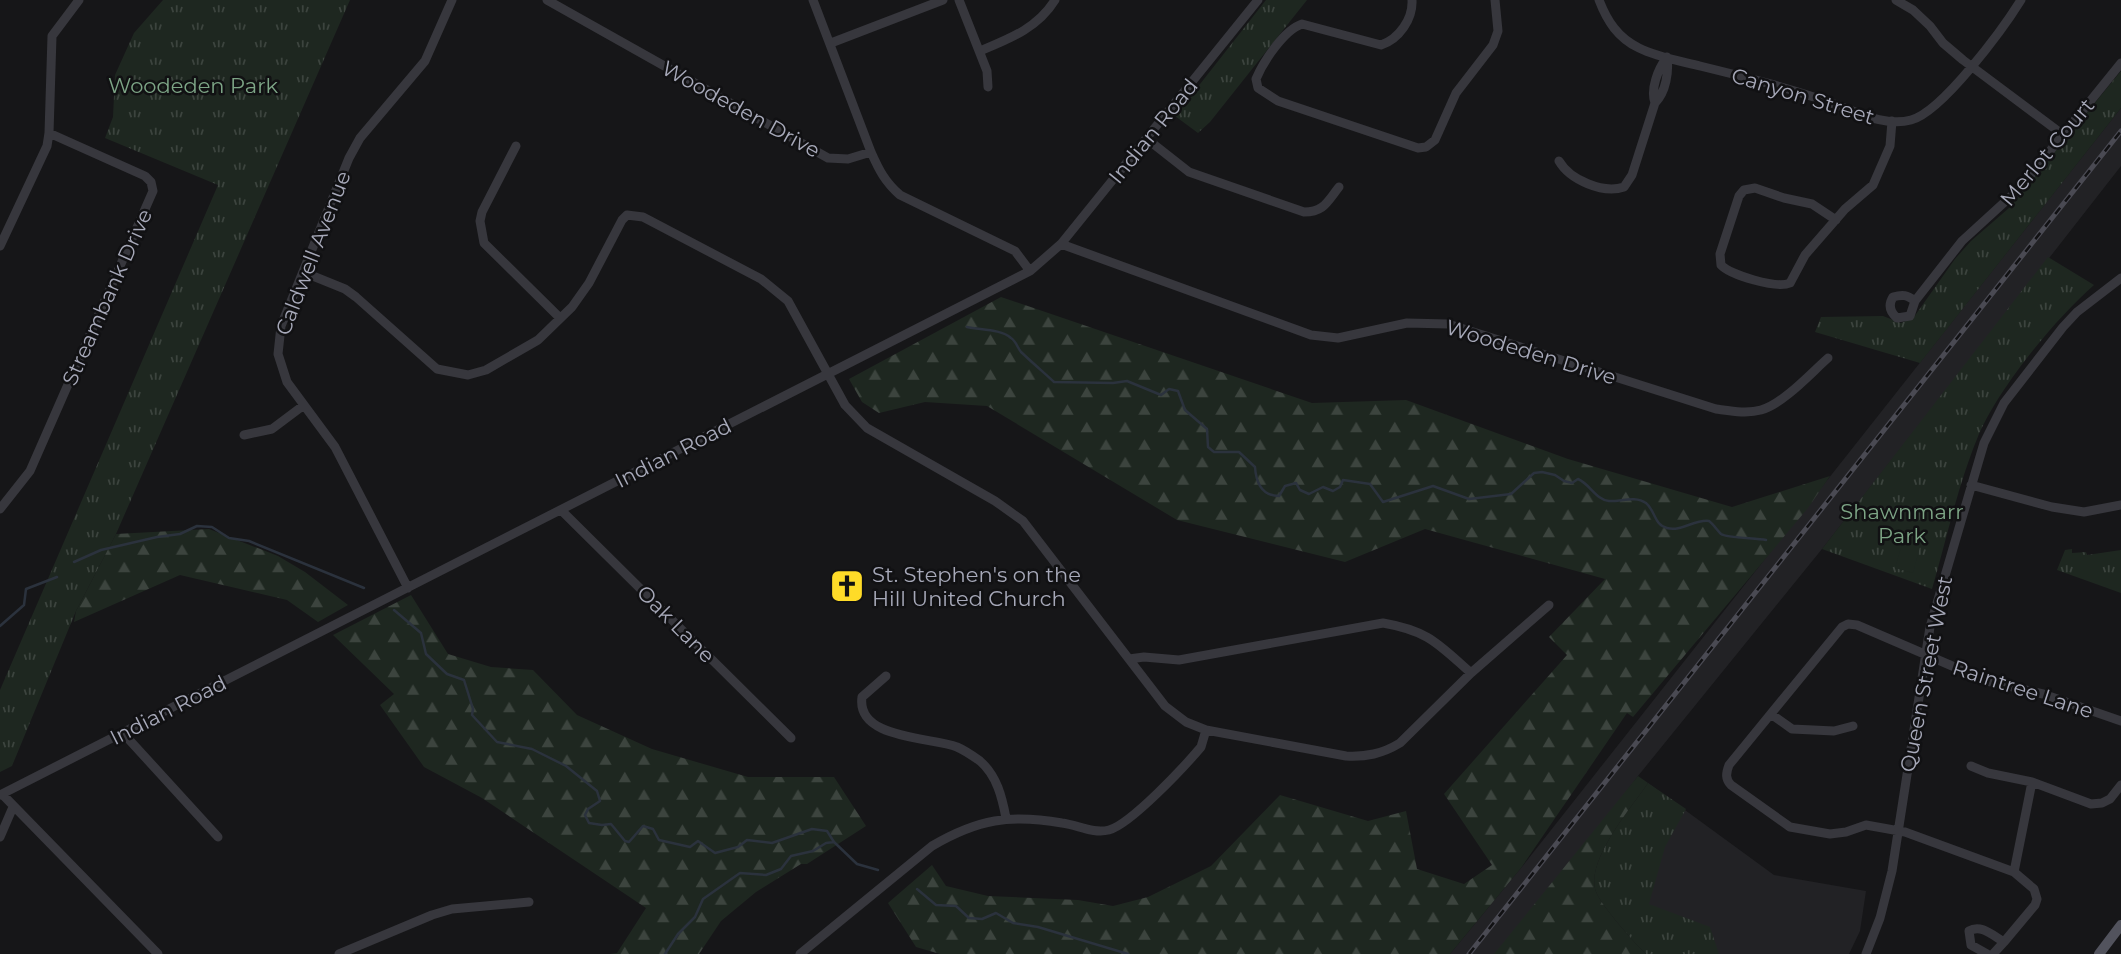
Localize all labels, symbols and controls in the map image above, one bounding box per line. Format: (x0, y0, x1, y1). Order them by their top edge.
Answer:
street label: Woodeden Drive (658, 55, 824, 163)
street label: Canyon Street (1728, 62, 1878, 130)
park label: Woodeden Park (108, 73, 278, 98)
street label: Indian Road (1103, 74, 1203, 188)
street label: Merlot Court (1995, 93, 2099, 211)
street label: Caldwell Avenue (270, 167, 356, 339)
street label: Streambank Drive (57, 205, 157, 389)
street label: Woodeden Drive (1443, 314, 1619, 390)
street label: Indian Road (611, 413, 735, 493)
park label: Shawnmarr Park (1840, 499, 1964, 548)
place label: St. Stephen's on the Hill United Church (872, 562, 1081, 611)
church icon: St. Stephen's on the Hill United Church (828, 567, 866, 605)
street label: Queen Street West (1895, 574, 1957, 774)
street label: Oak Lane (632, 580, 720, 668)
street label: Raintree Lane (1949, 654, 2097, 724)
street label: Indian Road (106, 670, 230, 750)

